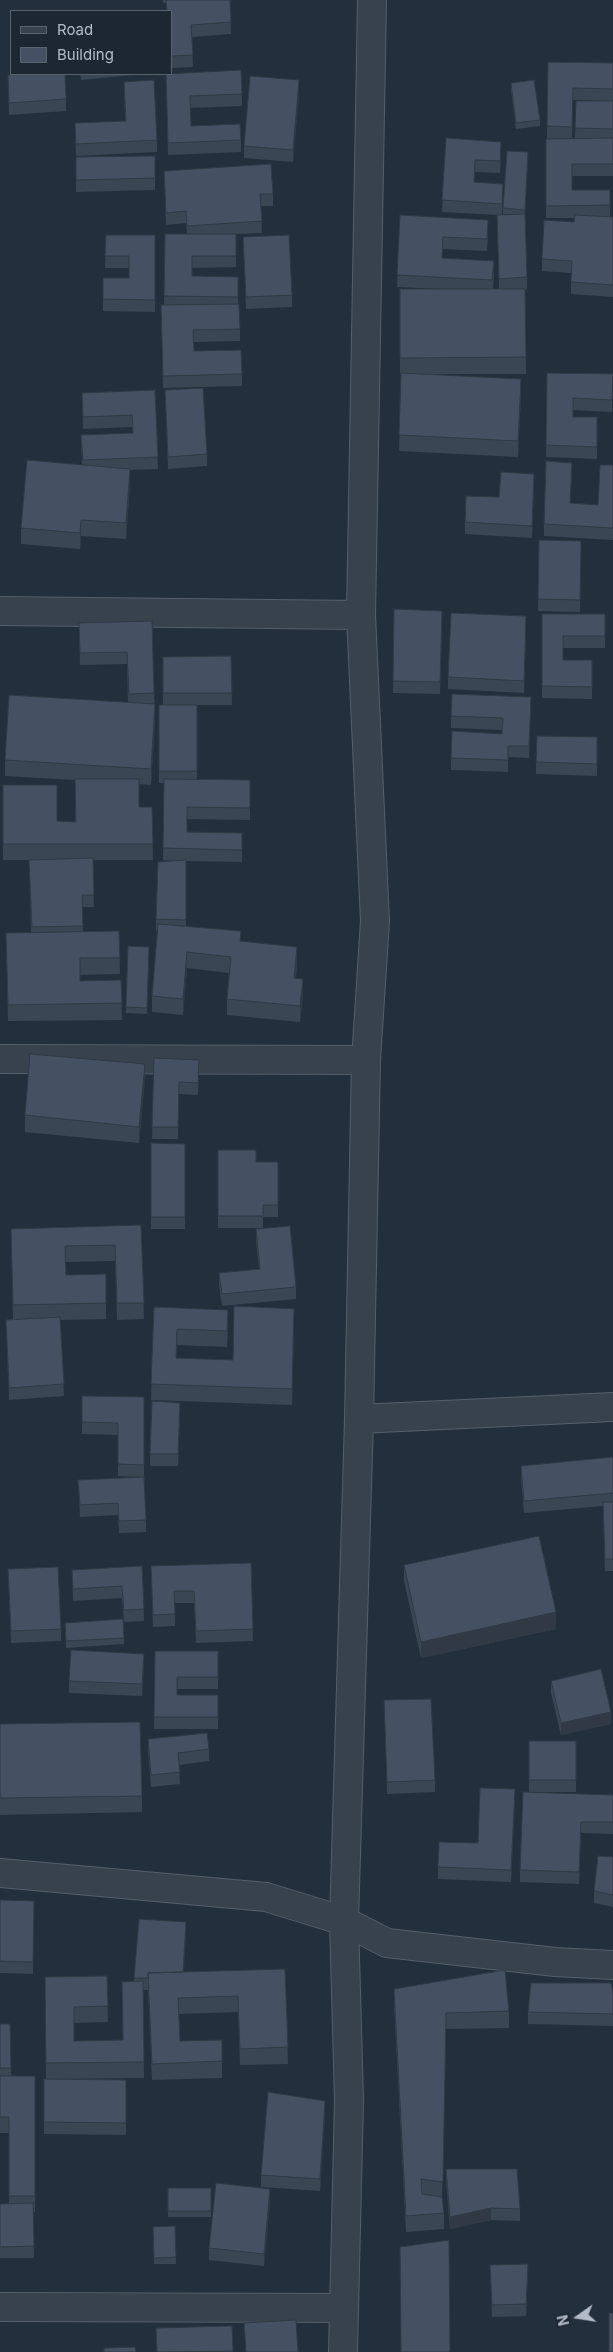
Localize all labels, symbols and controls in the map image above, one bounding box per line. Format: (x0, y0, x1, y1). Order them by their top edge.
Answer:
legend (10, 10, 172, 75)
text: Road (57, 20, 93, 39)
text: Building (57, 45, 114, 64)
north arrow (553, 2292, 603, 2342)
text: N (553, 2313, 572, 2328)

